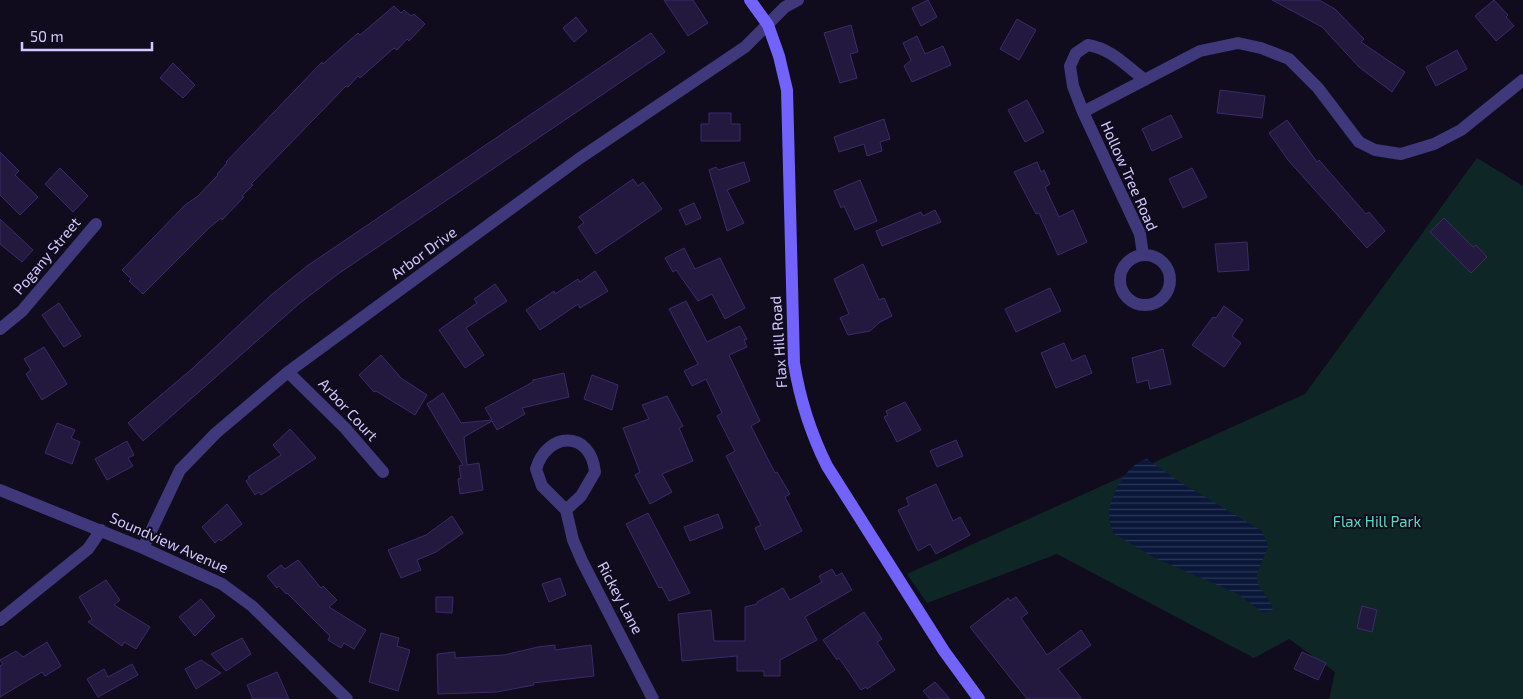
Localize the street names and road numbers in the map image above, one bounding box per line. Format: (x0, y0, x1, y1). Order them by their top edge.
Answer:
street label: Hollow Tree Road (1098, 118, 1162, 233)
street label: Pogany Street (9, 213, 84, 298)
street label: Arbor Drive (387, 222, 460, 282)
street label: Flax Hill Road (766, 295, 790, 389)
street label: Arbor Court (315, 374, 382, 444)
street label: Soundview Avenue (107, 508, 231, 576)
street label: Rickey Lane (594, 558, 647, 637)

